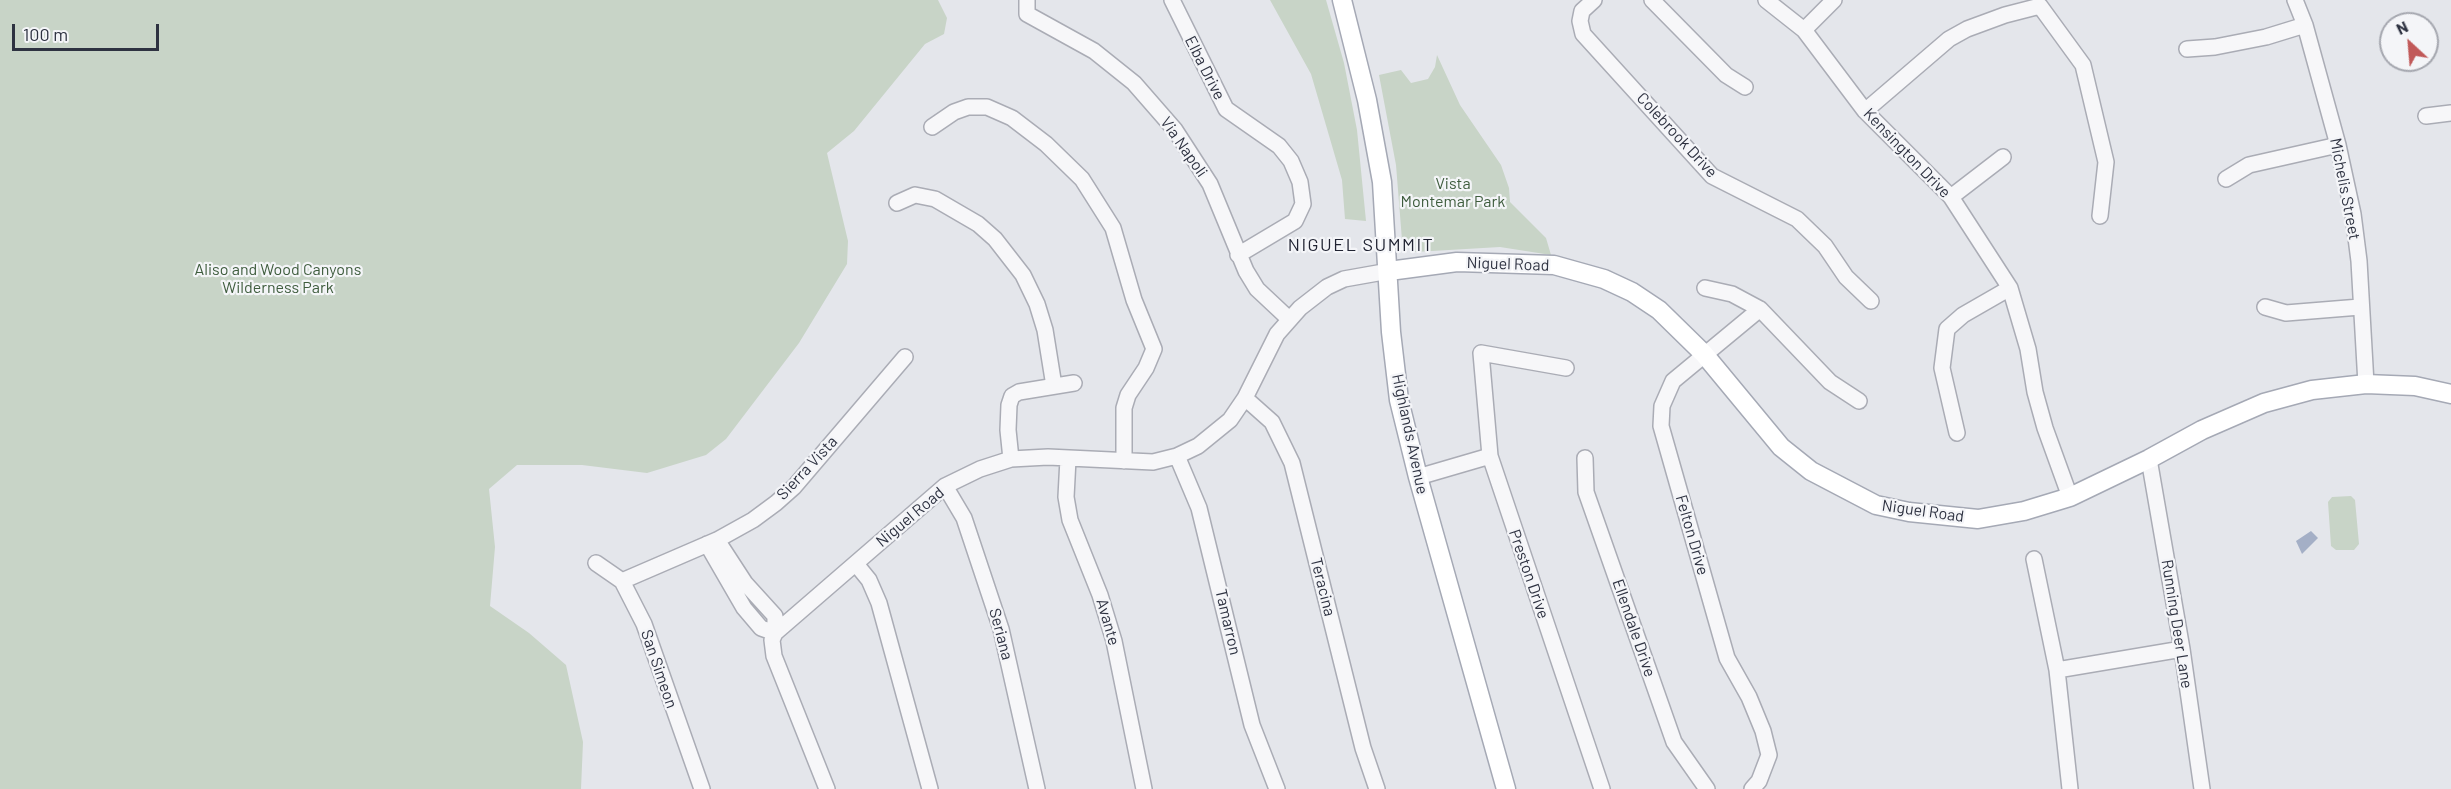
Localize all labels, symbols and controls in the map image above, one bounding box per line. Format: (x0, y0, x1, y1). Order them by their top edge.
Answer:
scale bar (15, 12, 162, 50)
north arrow (2379, 12, 2439, 72)
text: N (2393, 16, 2411, 38)
text: 100 m (23, 23, 68, 45)
street label: Elba Drive (1181, 33, 1229, 103)
street label: Colebrook Drive (1633, 88, 1721, 182)
street label: Kensington Drive (1859, 104, 1955, 202)
street label: Via Napoli (1156, 113, 1212, 181)
street label: Michelis Street (2326, 137, 2364, 241)
park label: Vista Montemar Park (1401, 174, 1505, 212)
district label: NIGUEL SUMMIT (1288, 234, 1434, 256)
street label: Niguel Road (1466, 253, 1550, 275)
park label: Aliso and Wood Canyons Wilderness Park (195, 260, 361, 298)
street label: Highlands Avenue (1388, 372, 1432, 496)
street label: Sierra Vista (773, 432, 841, 504)
street label: Niguel Road (872, 483, 948, 551)
street label: Felton Drive (1671, 493, 1713, 577)
street label: Niguel Road (1881, 496, 1965, 526)
street label: Preston Drive (1505, 527, 1553, 621)
street label: Teracina (1306, 556, 1340, 618)
street label: Running Deer Lane (2157, 558, 2197, 690)
street label: Ellendale Drive (1608, 577, 1660, 679)
street label: Tamarron (1211, 587, 1245, 657)
street label: Avante (1092, 596, 1124, 648)
street label: Seriana (985, 606, 1017, 662)
street label: San Simeon (637, 627, 681, 711)

